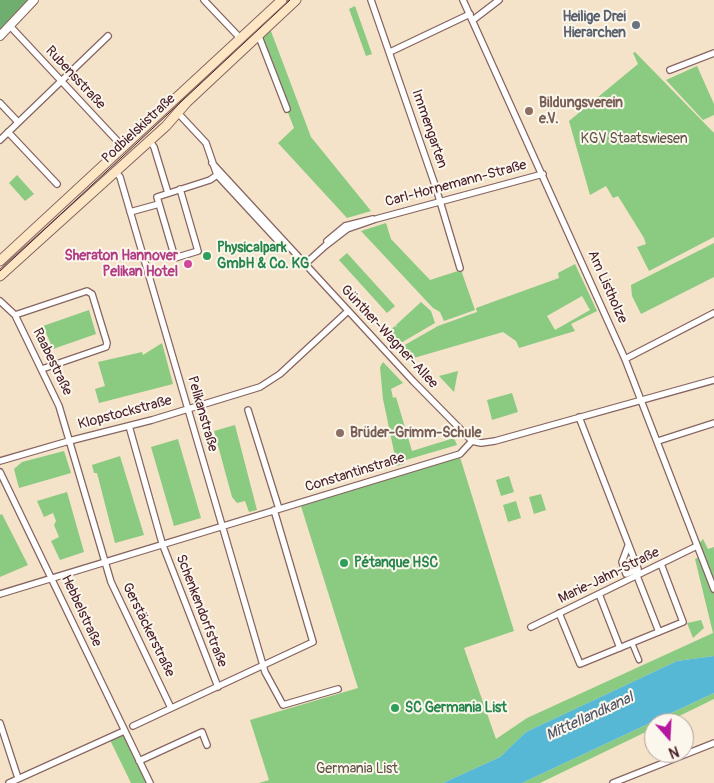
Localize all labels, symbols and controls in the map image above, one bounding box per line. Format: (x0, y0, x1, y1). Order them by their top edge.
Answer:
place label: Heilige Drei Hierarchen (563, 9, 626, 41)
marker: Heilige Drei Hierarchen (630, 19, 642, 31)
street label: Rubensstraße (41, 43, 109, 113)
street label: Immengarten (408, 87, 450, 171)
street label: Podbielskistraße (99, 91, 179, 167)
place label: Bildungsverein e.V. (539, 95, 623, 128)
marker: Bildungsverein e.V. (523, 105, 535, 117)
park label: KGV Staatswiesen (580, 131, 688, 147)
street label: Carl-Hornemann-Straße (383, 157, 529, 211)
place label: Physicalpark GmbH & Co. KG (217, 240, 309, 272)
place label: Sheraton Hannover Pelikan Hotel (65, 248, 178, 280)
street label: Am Listholze (583, 248, 631, 326)
marker: Physicalpark GmbH & Co. KG (201, 250, 213, 262)
marker: Sheraton Hannover Pelikan Hotel (182, 258, 194, 270)
street label: Günther-Wagner-Allee (337, 282, 441, 392)
street label: Raabestraße (28, 326, 76, 398)
street label: Pelikanstraße (183, 374, 221, 454)
street label: Klopstockstraße (76, 392, 174, 434)
place label: Brüder-Grimm-Schule (350, 425, 481, 441)
marker: Brüder-Grimm-Schule (334, 427, 346, 439)
street label: Constantinstraße (303, 450, 407, 496)
street label: Marie-Jahn-Straße (556, 544, 662, 608)
street label: Schenkendorfstraße (172, 552, 230, 670)
place label: Pétanque HSC (354, 555, 438, 571)
marker: Pétanque HSC (338, 557, 350, 569)
street label: Hebbelstraße (57, 573, 105, 649)
street label: Gerstäckerstraße (118, 580, 178, 680)
water label: Mittellandkanal (543, 689, 637, 745)
place label: SC Germania List (405, 700, 507, 716)
marker: SC Germania List (389, 702, 401, 714)
north arrow (644, 713, 694, 763)
text: N (666, 742, 681, 761)
park label: Germania List (316, 761, 398, 777)

